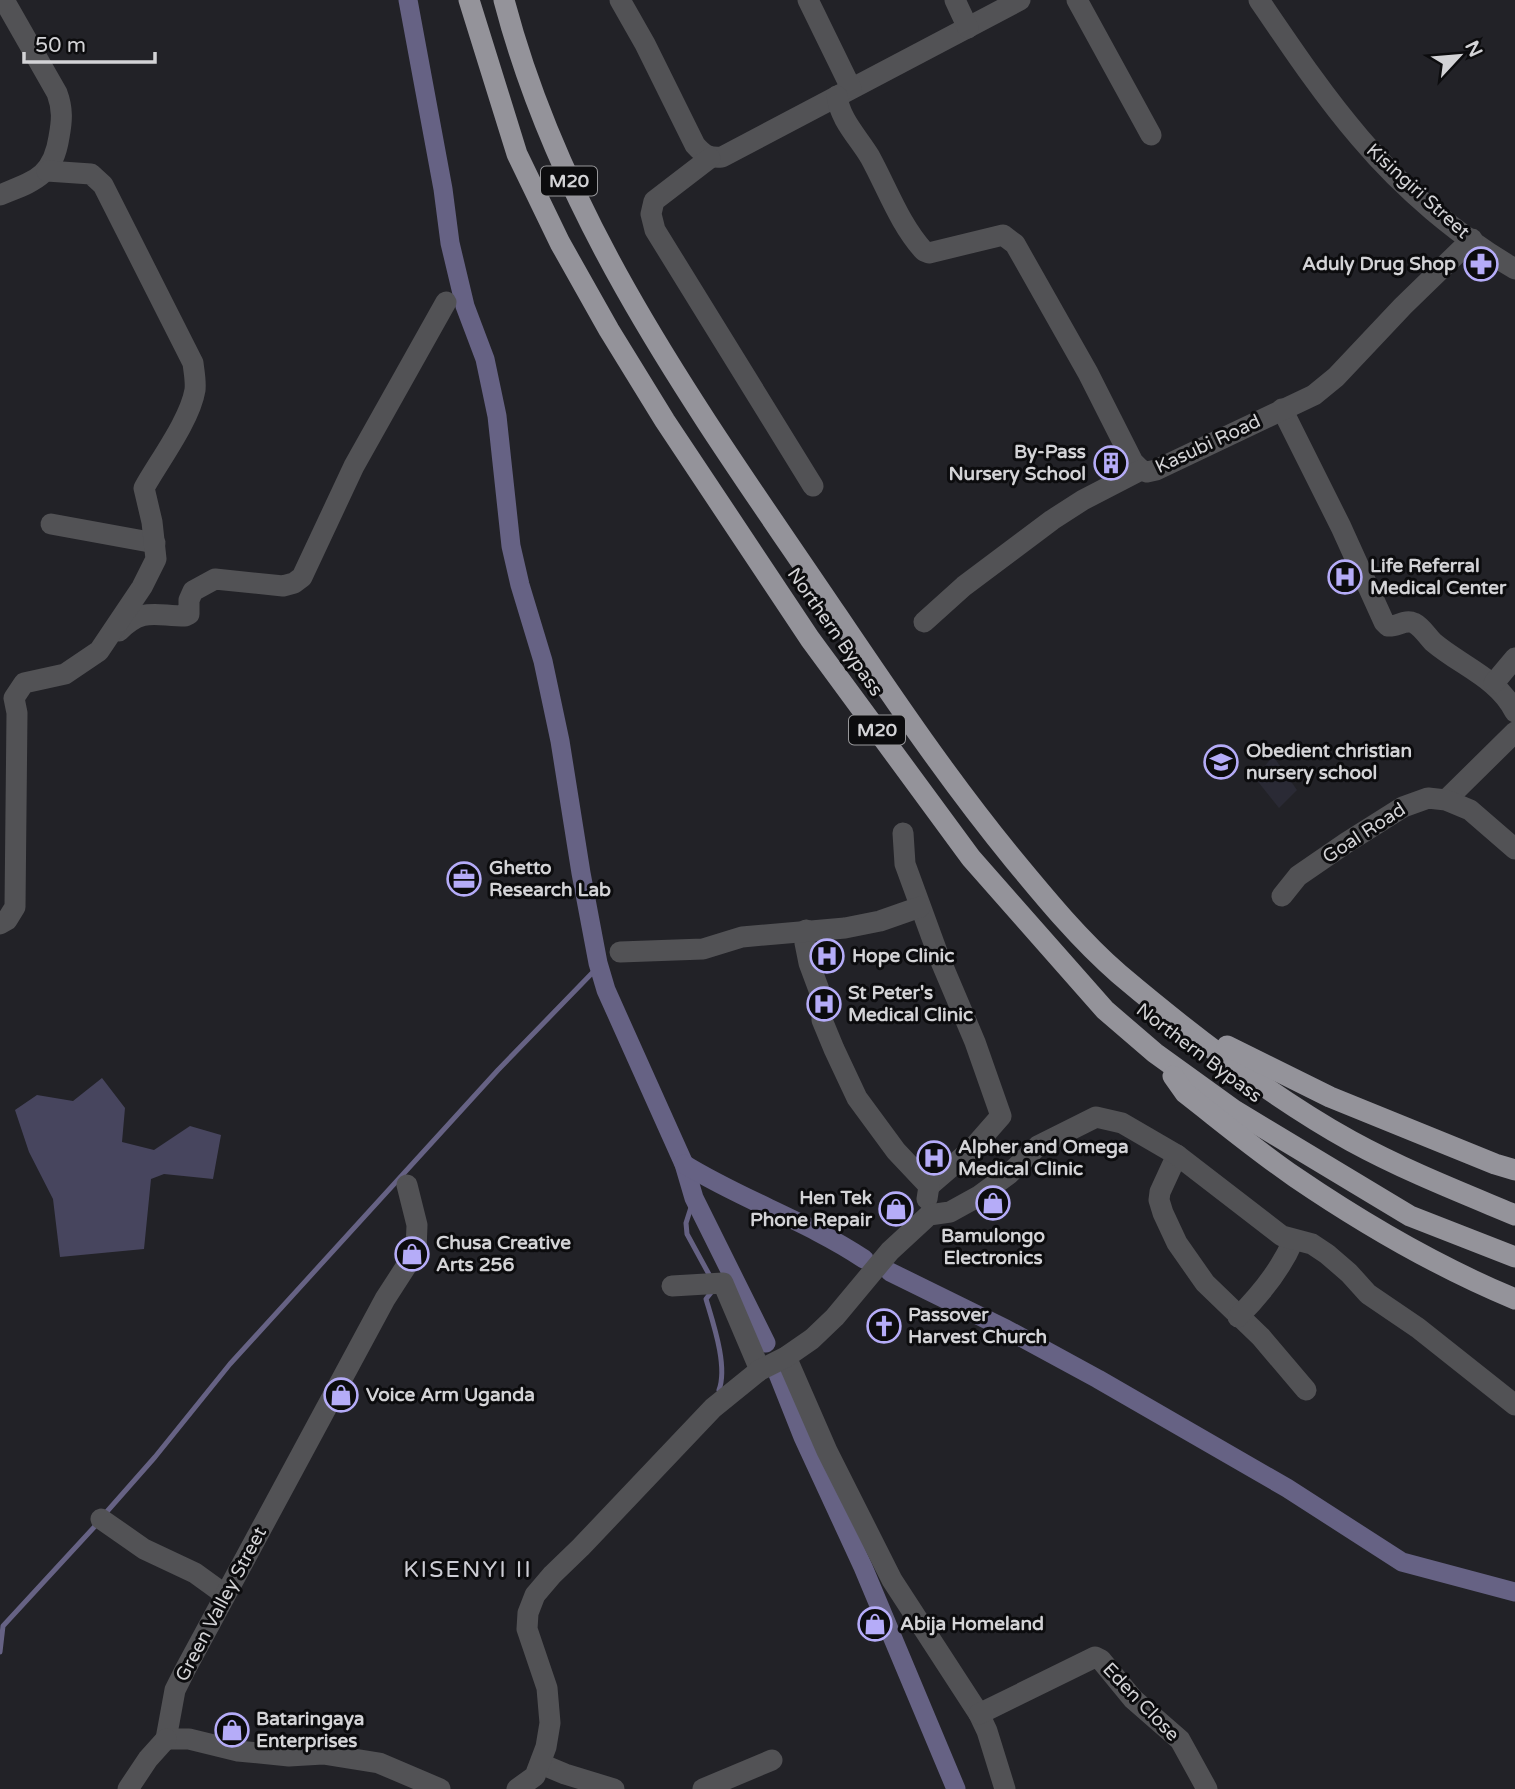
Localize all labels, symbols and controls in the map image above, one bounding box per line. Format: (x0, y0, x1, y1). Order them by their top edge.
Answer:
scale bar (24, 21, 156, 65)
north arrow (1424, 21, 1494, 91)
text: 50 m (35, 33, 86, 58)
text: N (1460, 37, 1487, 61)
street label: Kisingiri Street (1362, 139, 1474, 243)
road number: M20 (541, 166, 597, 196)
pharmacy icon: Aduly Drug Shop (1462, 245, 1500, 283)
place label: Aduly Drug Shop (1302, 253, 1456, 276)
street label: Kasubi Road (1152, 410, 1264, 478)
place label: By-Pass Nursery School (949, 441, 1086, 486)
building icon: By-Pass Nursery School (1092, 444, 1130, 482)
place label: Life Referral Medical Center (1370, 555, 1507, 599)
hospital icon: Life Referral Medical Center (1326, 558, 1364, 596)
street label: Northern Bypass (783, 564, 887, 700)
road number: M20 (849, 716, 905, 744)
place label: Obedient christian nursery school (1246, 740, 1412, 785)
school or university icon: Obedient christian nursery school (1202, 743, 1240, 781)
street label: Goal Road (1319, 798, 1409, 868)
place label: Ghetto Research Lab (489, 857, 611, 901)
office icon: Ghetto Research Lab (445, 860, 483, 898)
hospital icon: Hope Clinic (808, 937, 846, 975)
place label: Hope Clinic (852, 945, 954, 968)
place label: St Peter's Medical Clinic (848, 982, 973, 1026)
hospital icon: St Peter's Medical Clinic (805, 985, 843, 1023)
street label: Northern Bypass (1132, 999, 1266, 1107)
place label: Alpher and Omega Medical Clinic (958, 1136, 1129, 1180)
hospital icon: Alpher and Omega Medical Clinic (915, 1139, 953, 1177)
shop icon: Bamulongo Electronics (974, 1184, 1012, 1222)
place label: Hen Tek Phone Repair (750, 1187, 873, 1232)
shop icon: Hen Tek Phone Repair (877, 1190, 915, 1228)
place label: Bamulongo Electronics (941, 1225, 1045, 1269)
place label: Chusa Creative Arts 256 (436, 1232, 571, 1276)
shop icon: Chusa Creative Arts 256 (393, 1235, 431, 1273)
place label: Passover Harvest Church (908, 1304, 1047, 1348)
church icon: Passover Harvest Church (865, 1307, 903, 1345)
shop icon: Voice Arm Uganda (322, 1376, 360, 1414)
place label: Voice Arm Uganda (366, 1384, 535, 1407)
street label: Green Valley Street (171, 1523, 271, 1685)
district label: KISENYI II (403, 1556, 533, 1584)
shop icon: Abija Homeland (856, 1605, 894, 1643)
place label: Abija Homeland (900, 1613, 1044, 1636)
street label: Eden Close (1098, 1658, 1184, 1746)
place label: Bataringaya Enterprises (256, 1708, 364, 1753)
shop icon: Bataringaya Enterprises (213, 1711, 251, 1749)

